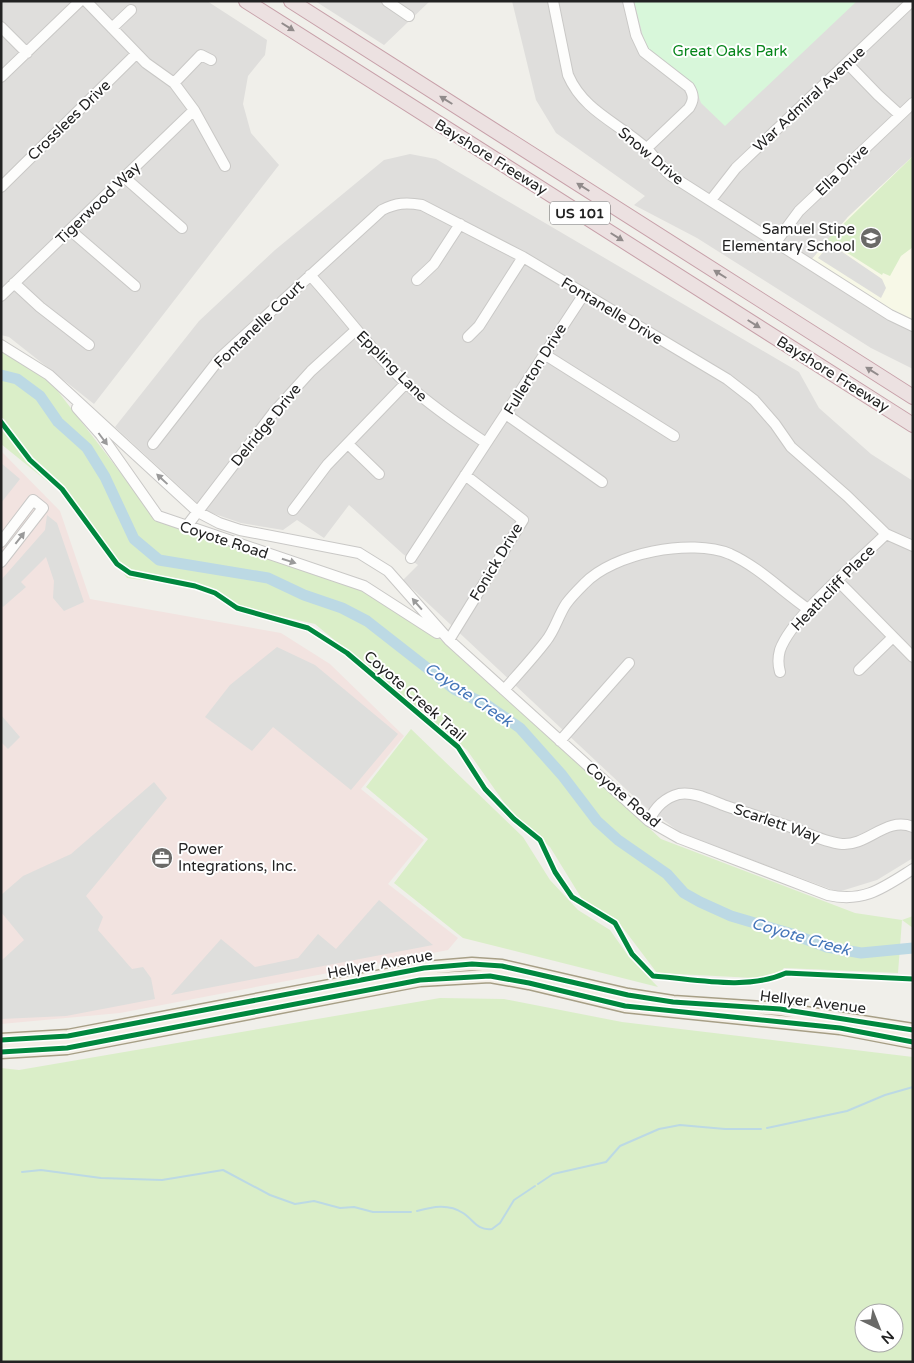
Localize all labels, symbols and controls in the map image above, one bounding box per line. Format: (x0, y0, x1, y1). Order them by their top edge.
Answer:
one-way arrow (281, 23, 294, 32)
park label: Great Oaks Park (673, 42, 787, 60)
street label: War Admiral Avenue (749, 43, 869, 155)
street label: Crosslees Drive (24, 76, 114, 164)
one-way arrow (439, 95, 452, 104)
street label: Bayshore Freeway (431, 115, 551, 199)
street label: Snow Drive (615, 123, 687, 189)
street label: Ella Drive (812, 140, 872, 200)
street label: Tigerwood Way (52, 158, 144, 248)
one-way arrow (576, 182, 589, 192)
road number: US 101 (550, 202, 610, 224)
place label: Samuel Stipe Elementary School (722, 220, 855, 255)
school or university icon: Samuel Stipe Elementary School (859, 226, 883, 250)
one-way arrow (610, 232, 623, 241)
one-way arrow (713, 270, 726, 279)
street label: Fontanelle Drive (558, 274, 666, 348)
street label: Fontanelle Court (210, 276, 308, 372)
one-way arrow (747, 319, 760, 329)
street label: Fullerton Drive (500, 320, 570, 418)
street label: Eppling Lane (353, 327, 431, 405)
street label: Bayshore Freeway (773, 332, 893, 416)
one-way arrow (865, 366, 878, 376)
street label: Delridge Drive (227, 380, 305, 470)
one-way arrow (98, 432, 109, 445)
one-way arrow (157, 473, 169, 485)
street label: Coyote Road (178, 517, 270, 563)
street label: Fonick Drive (466, 520, 526, 604)
one-way arrow (14, 532, 25, 545)
street label: Heathcliff Place (788, 541, 878, 635)
one-way arrow (281, 558, 296, 565)
one-way arrow (411, 597, 422, 610)
street label: Coyote Creek Trail (360, 647, 470, 745)
water label: Coyote Creek (421, 658, 517, 732)
street label: Coyote Road (582, 759, 664, 831)
street label: Scarlett Way (732, 800, 822, 846)
place label: Power Integrations, Inc. (178, 840, 297, 875)
office icon: Power Integrations, Inc. (150, 846, 174, 870)
water label: Coyote Creek (749, 913, 854, 961)
street label: Hellyer Avenue (326, 946, 434, 982)
street label: Hellyer Avenue (759, 987, 867, 1017)
north arrow (854, 1303, 904, 1353)
text: N (878, 1327, 897, 1347)

